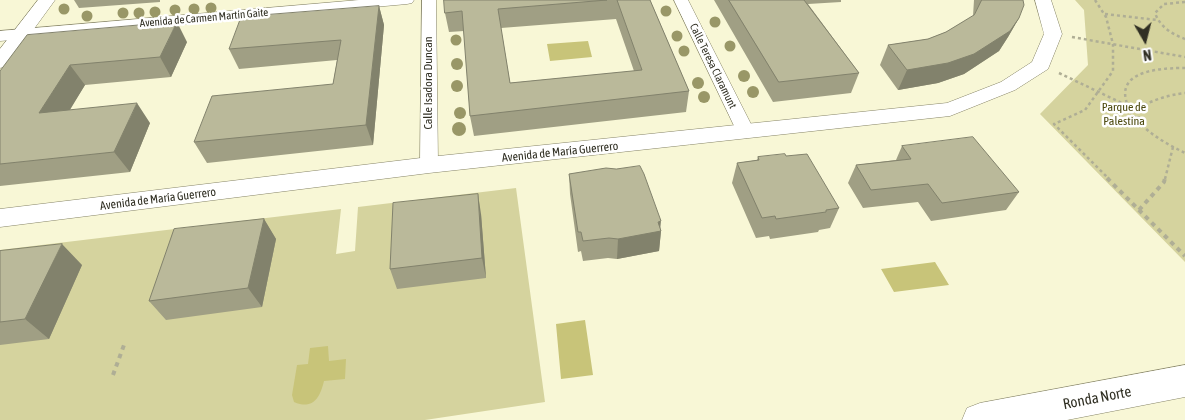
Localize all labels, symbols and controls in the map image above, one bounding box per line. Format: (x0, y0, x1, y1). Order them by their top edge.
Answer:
street label: Avenida de Carmen Martín Gaite (139, 6, 269, 30)
north arrow (1120, 15, 1170, 65)
street label: Calle Teresa Claramunt (687, 21, 739, 111)
street label: Calle Isadora Duncan (421, 36, 435, 130)
text: N (1142, 46, 1152, 63)
park label: Parque de Palestina (1102, 100, 1146, 128)
street label: Avenida de María Guerrero (501, 139, 619, 165)
street label: Avenida de María Guerrero (99, 185, 217, 213)
street label: Ronda Norte (1061, 383, 1133, 413)

